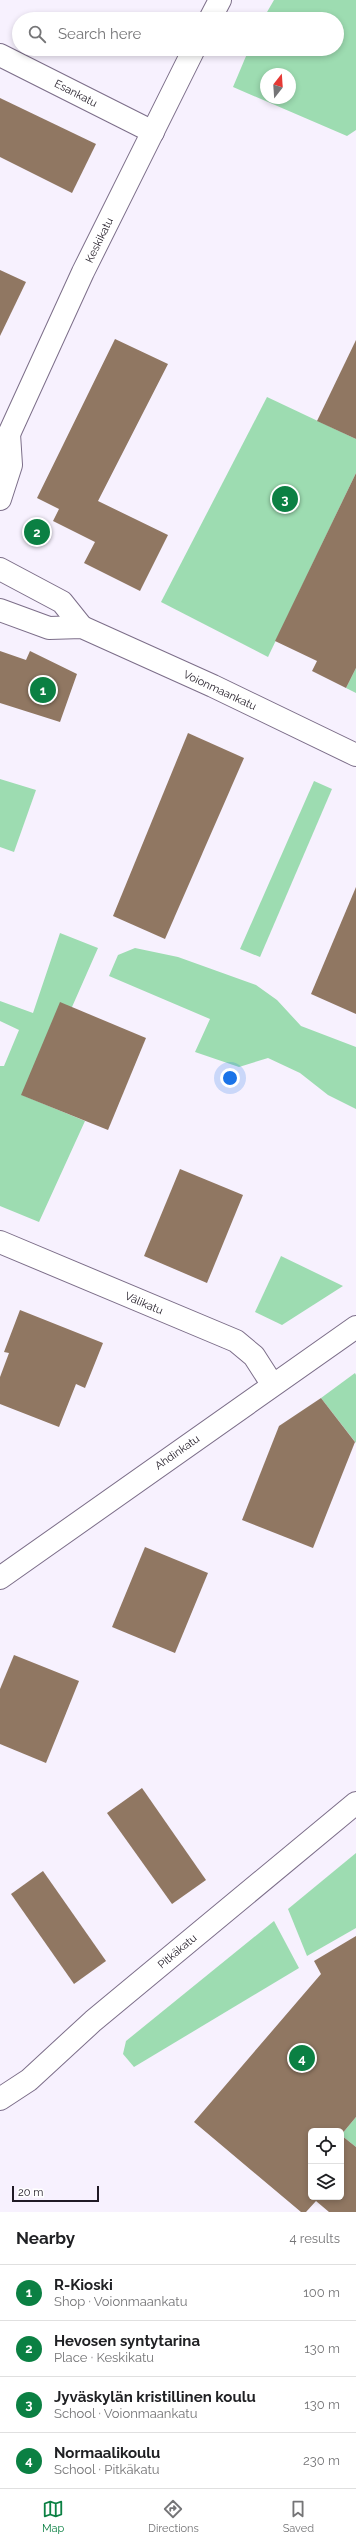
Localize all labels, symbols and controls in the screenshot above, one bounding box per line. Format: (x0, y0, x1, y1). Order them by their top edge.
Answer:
search box (12, 12, 344, 56)
icon: search (26, 23, 48, 45)
text: Search here (58, 25, 141, 43)
north arrow (260, 68, 296, 104)
street label: Esankatu (52, 77, 99, 110)
street label: Keskikatu (83, 215, 116, 265)
pin: 3 (272, 484, 298, 514)
pin: 2 (24, 517, 50, 547)
street label: Voionmaankatu (181, 668, 258, 713)
pin: 1 (30, 675, 56, 705)
your location (220, 1068, 240, 1088)
street label: Välikatu (123, 1290, 165, 1317)
street label: Ahdinkatu (152, 1432, 202, 1472)
street label: Pitkäkatu (155, 1931, 199, 1971)
pin: 4 (289, 2043, 315, 2073)
map controls (308, 2128, 344, 2200)
button: locate (308, 2128, 344, 2164)
button: layers (308, 2164, 344, 2200)
scale bar (12, 2184, 99, 2203)
text: 20 m (18, 2186, 43, 2199)
text: Nearby (16, 2228, 75, 2248)
text: 4 results (289, 2231, 340, 2246)
text: R-Kioski (54, 2276, 113, 2294)
text: 1 (26, 2285, 32, 2300)
text: 100 m (303, 2285, 340, 2300)
text: Shop · Voionmaankatu (54, 2294, 187, 2309)
text: Hevosen syntytarina (54, 2332, 200, 2350)
text: 2 (25, 2341, 33, 2356)
text: 130 m (304, 2341, 340, 2356)
text: Place · Keskikatu (54, 2350, 154, 2365)
text: Jyväskylän kristillinen koulu (54, 2388, 256, 2406)
text: 3 (25, 2397, 33, 2412)
text: 130 m (304, 2397, 340, 2412)
text: School · Voionmaankatu (54, 2406, 197, 2421)
text: Normaalikoulu (54, 2444, 160, 2462)
text: 4 (25, 2453, 33, 2468)
text: 230 m (303, 2453, 340, 2468)
text: School · Pitkäkatu (54, 2462, 160, 2477)
tab: Map (42, 2498, 64, 2535)
tab: Directions (148, 2498, 199, 2535)
tab: Saved (283, 2498, 314, 2535)

